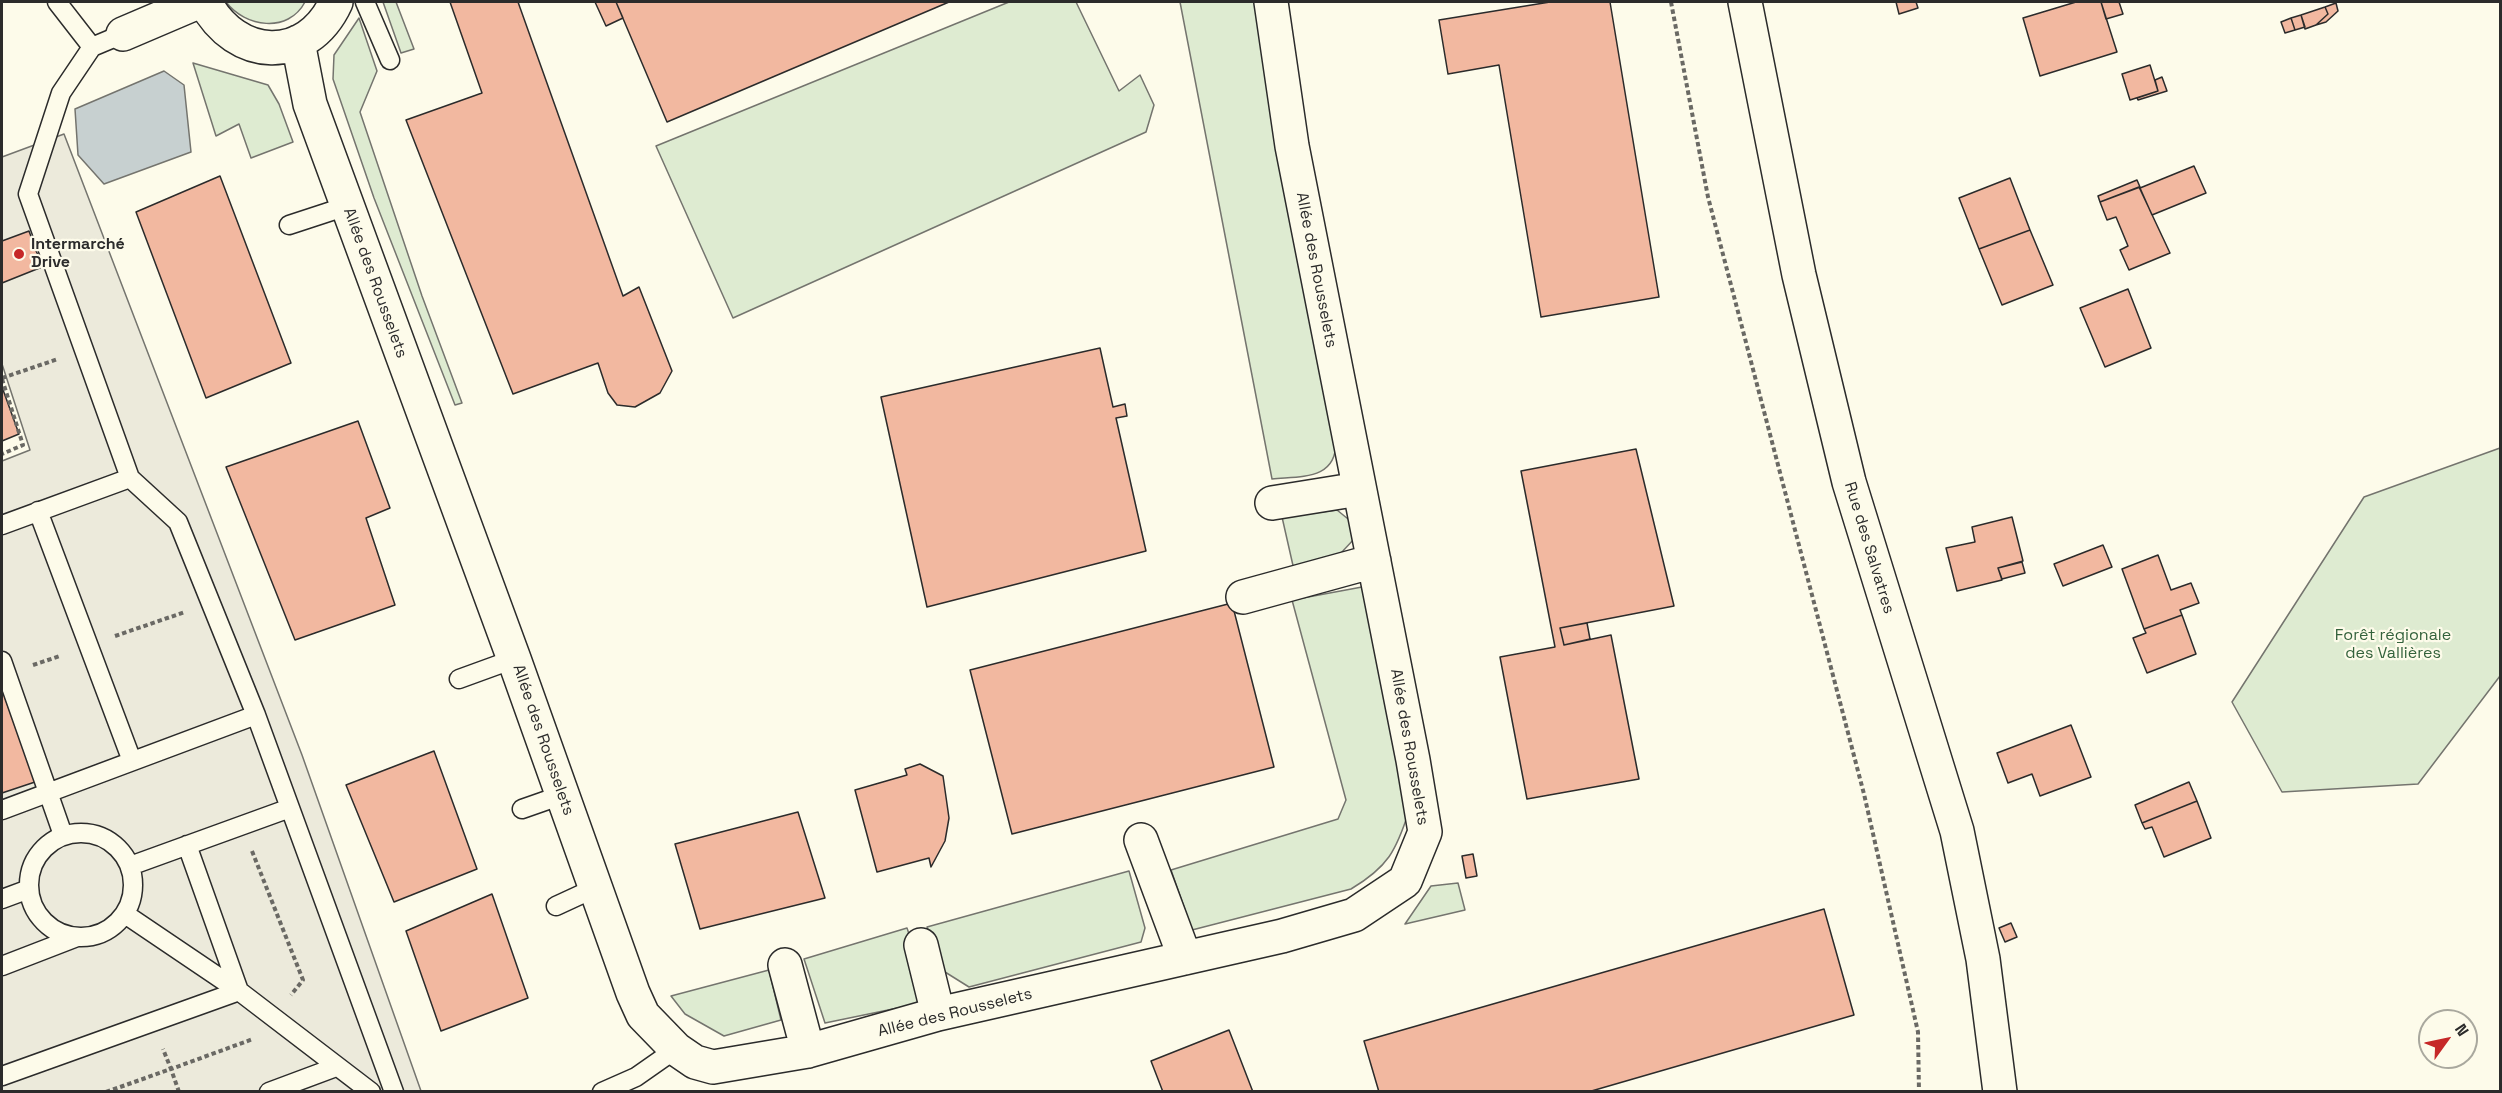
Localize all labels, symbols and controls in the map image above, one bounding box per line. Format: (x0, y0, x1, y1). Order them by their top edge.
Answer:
street label: Allée des Rousselets (1291, 190, 1341, 350)
street label: Allée des Rousselets (339, 205, 411, 361)
place label: Intermarché Drive (31, 235, 125, 273)
marker: Intermarché Drive (12, 247, 26, 261)
street label: Rue des Salvatres (1840, 480, 1898, 616)
park label: Forêt régionale des Vallières (2335, 626, 2451, 664)
street label: Allée des Rousselets (508, 662, 578, 818)
street label: Allée des Rousselets (1386, 667, 1432, 827)
street label: Allée des Rousselets (876, 985, 1034, 1041)
north arrow (2418, 1009, 2478, 1069)
text: N (2450, 1020, 2474, 1040)

